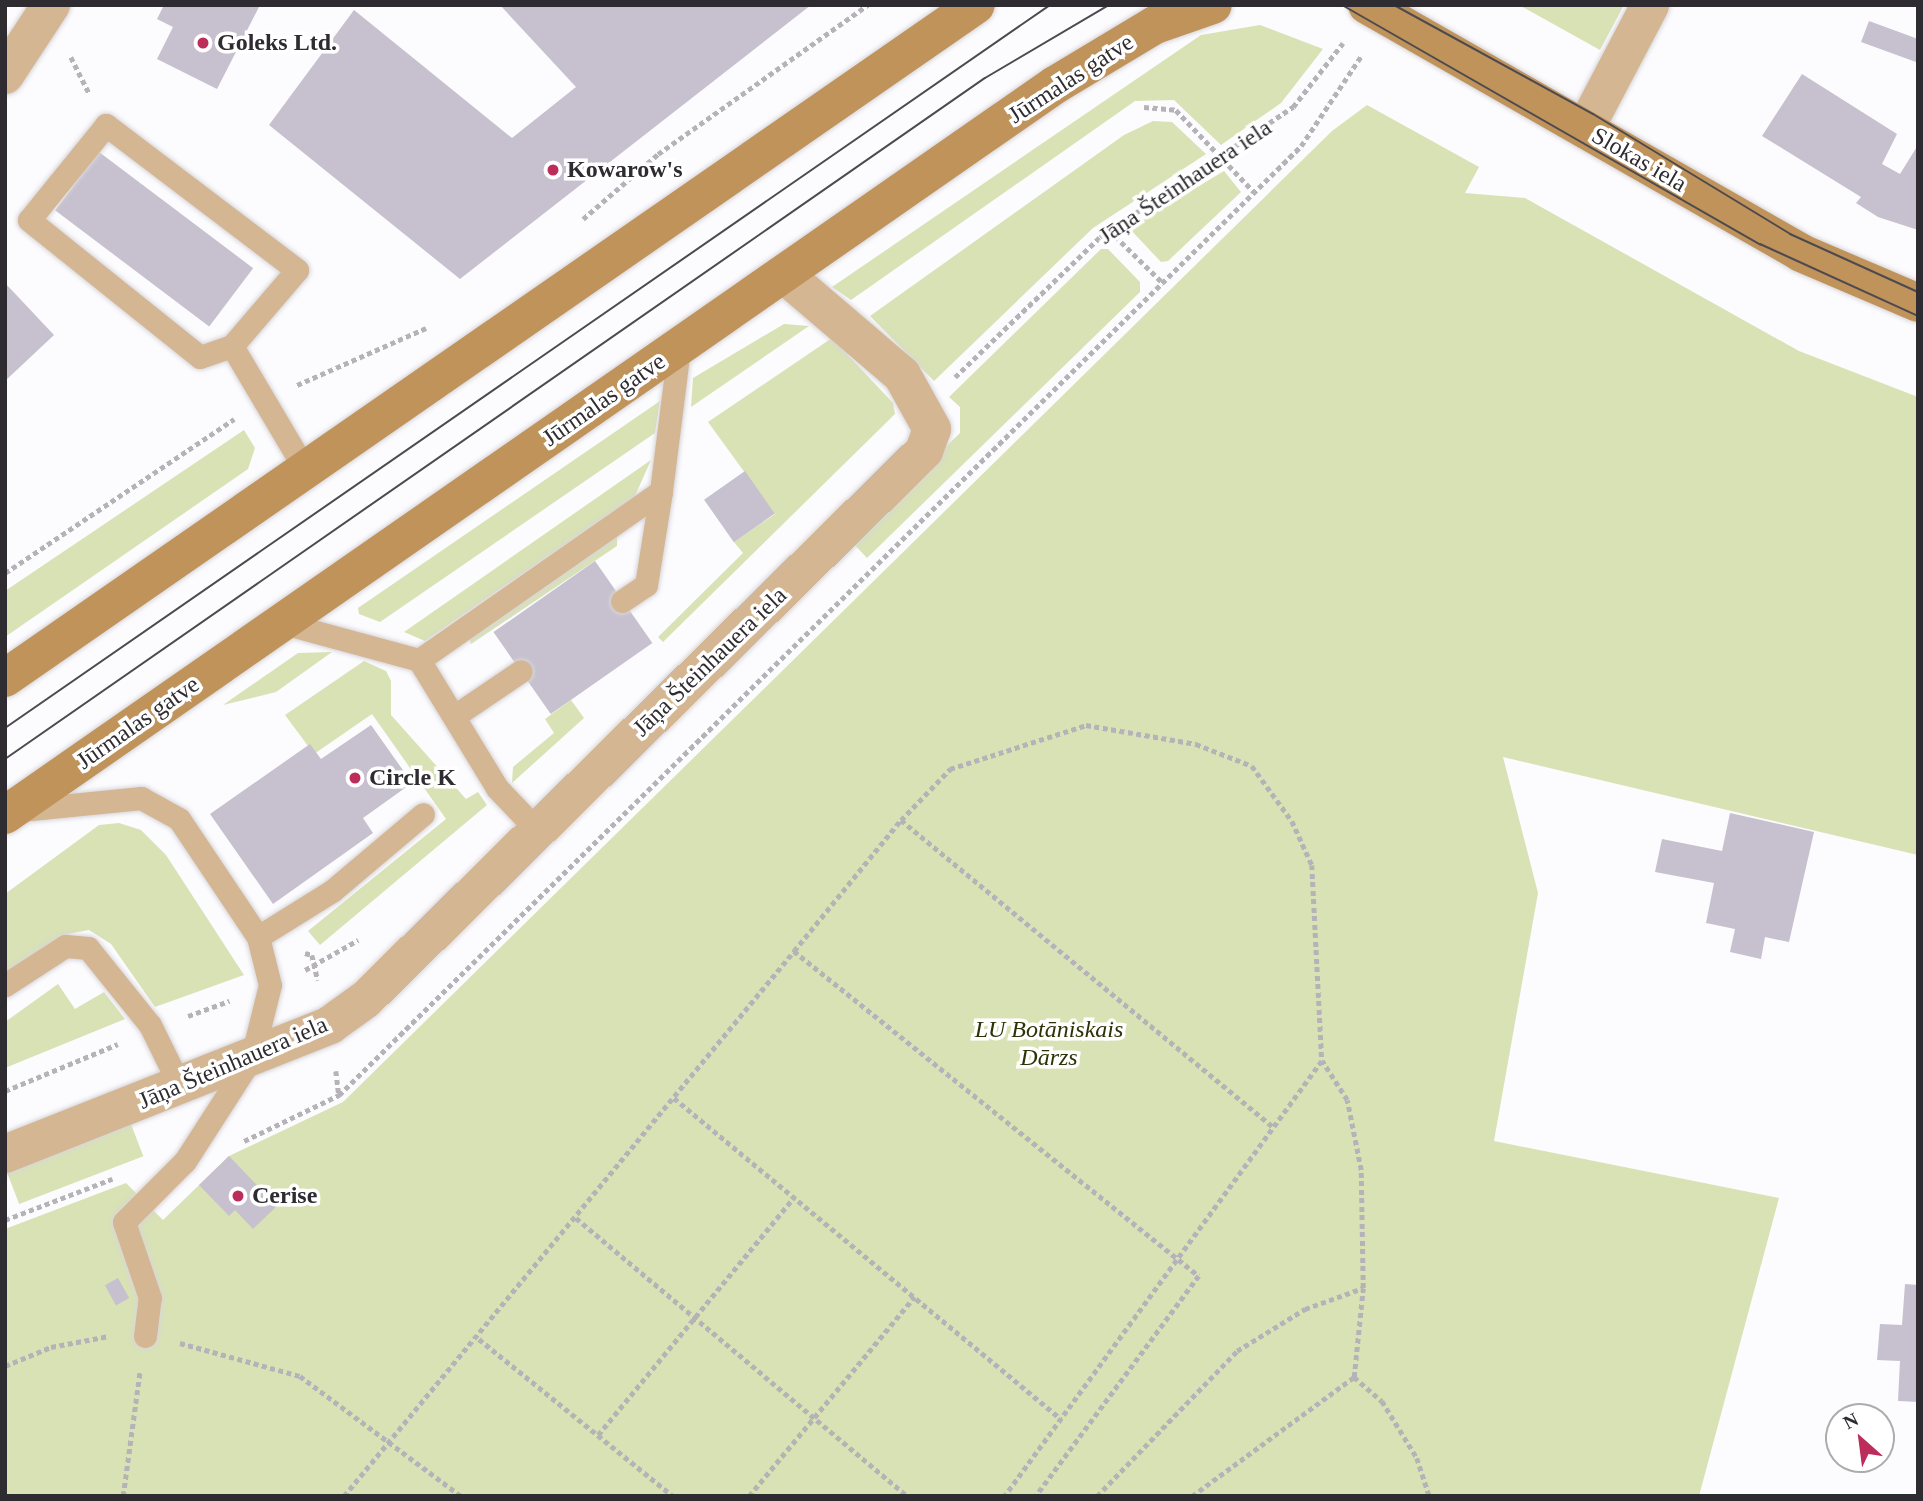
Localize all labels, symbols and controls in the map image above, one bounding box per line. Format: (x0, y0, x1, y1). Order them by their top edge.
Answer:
street label: Jūrmalas gatve (1003, 28, 1139, 130)
place label: Goleks Ltd. (217, 29, 337, 57)
marker: Goleks Ltd. (195, 35, 211, 51)
street label: Jāņa Šteinhauera iela (1093, 113, 1277, 251)
street label: Slokas iela (1586, 121, 1692, 199)
place label: Kowarow's (567, 156, 683, 184)
marker: Kowarow's (545, 162, 561, 178)
street label: Jūrmalas gatve (537, 347, 671, 453)
street label: Jāņa Šteinhauera iela (627, 581, 793, 743)
street label: Jūrmalas gatve (71, 670, 205, 776)
place label: Circle K (369, 764, 456, 792)
marker: Circle K (347, 770, 363, 786)
street label: Jāņa Šteinhauera iela (134, 1010, 332, 1116)
park label: LU Botāniskais Dārzs (975, 1016, 1123, 1072)
place label: Cerise (252, 1182, 317, 1210)
marker: Cerise (230, 1188, 246, 1204)
north arrow (1825, 1403, 1895, 1473)
text: N (1840, 1408, 1862, 1433)

